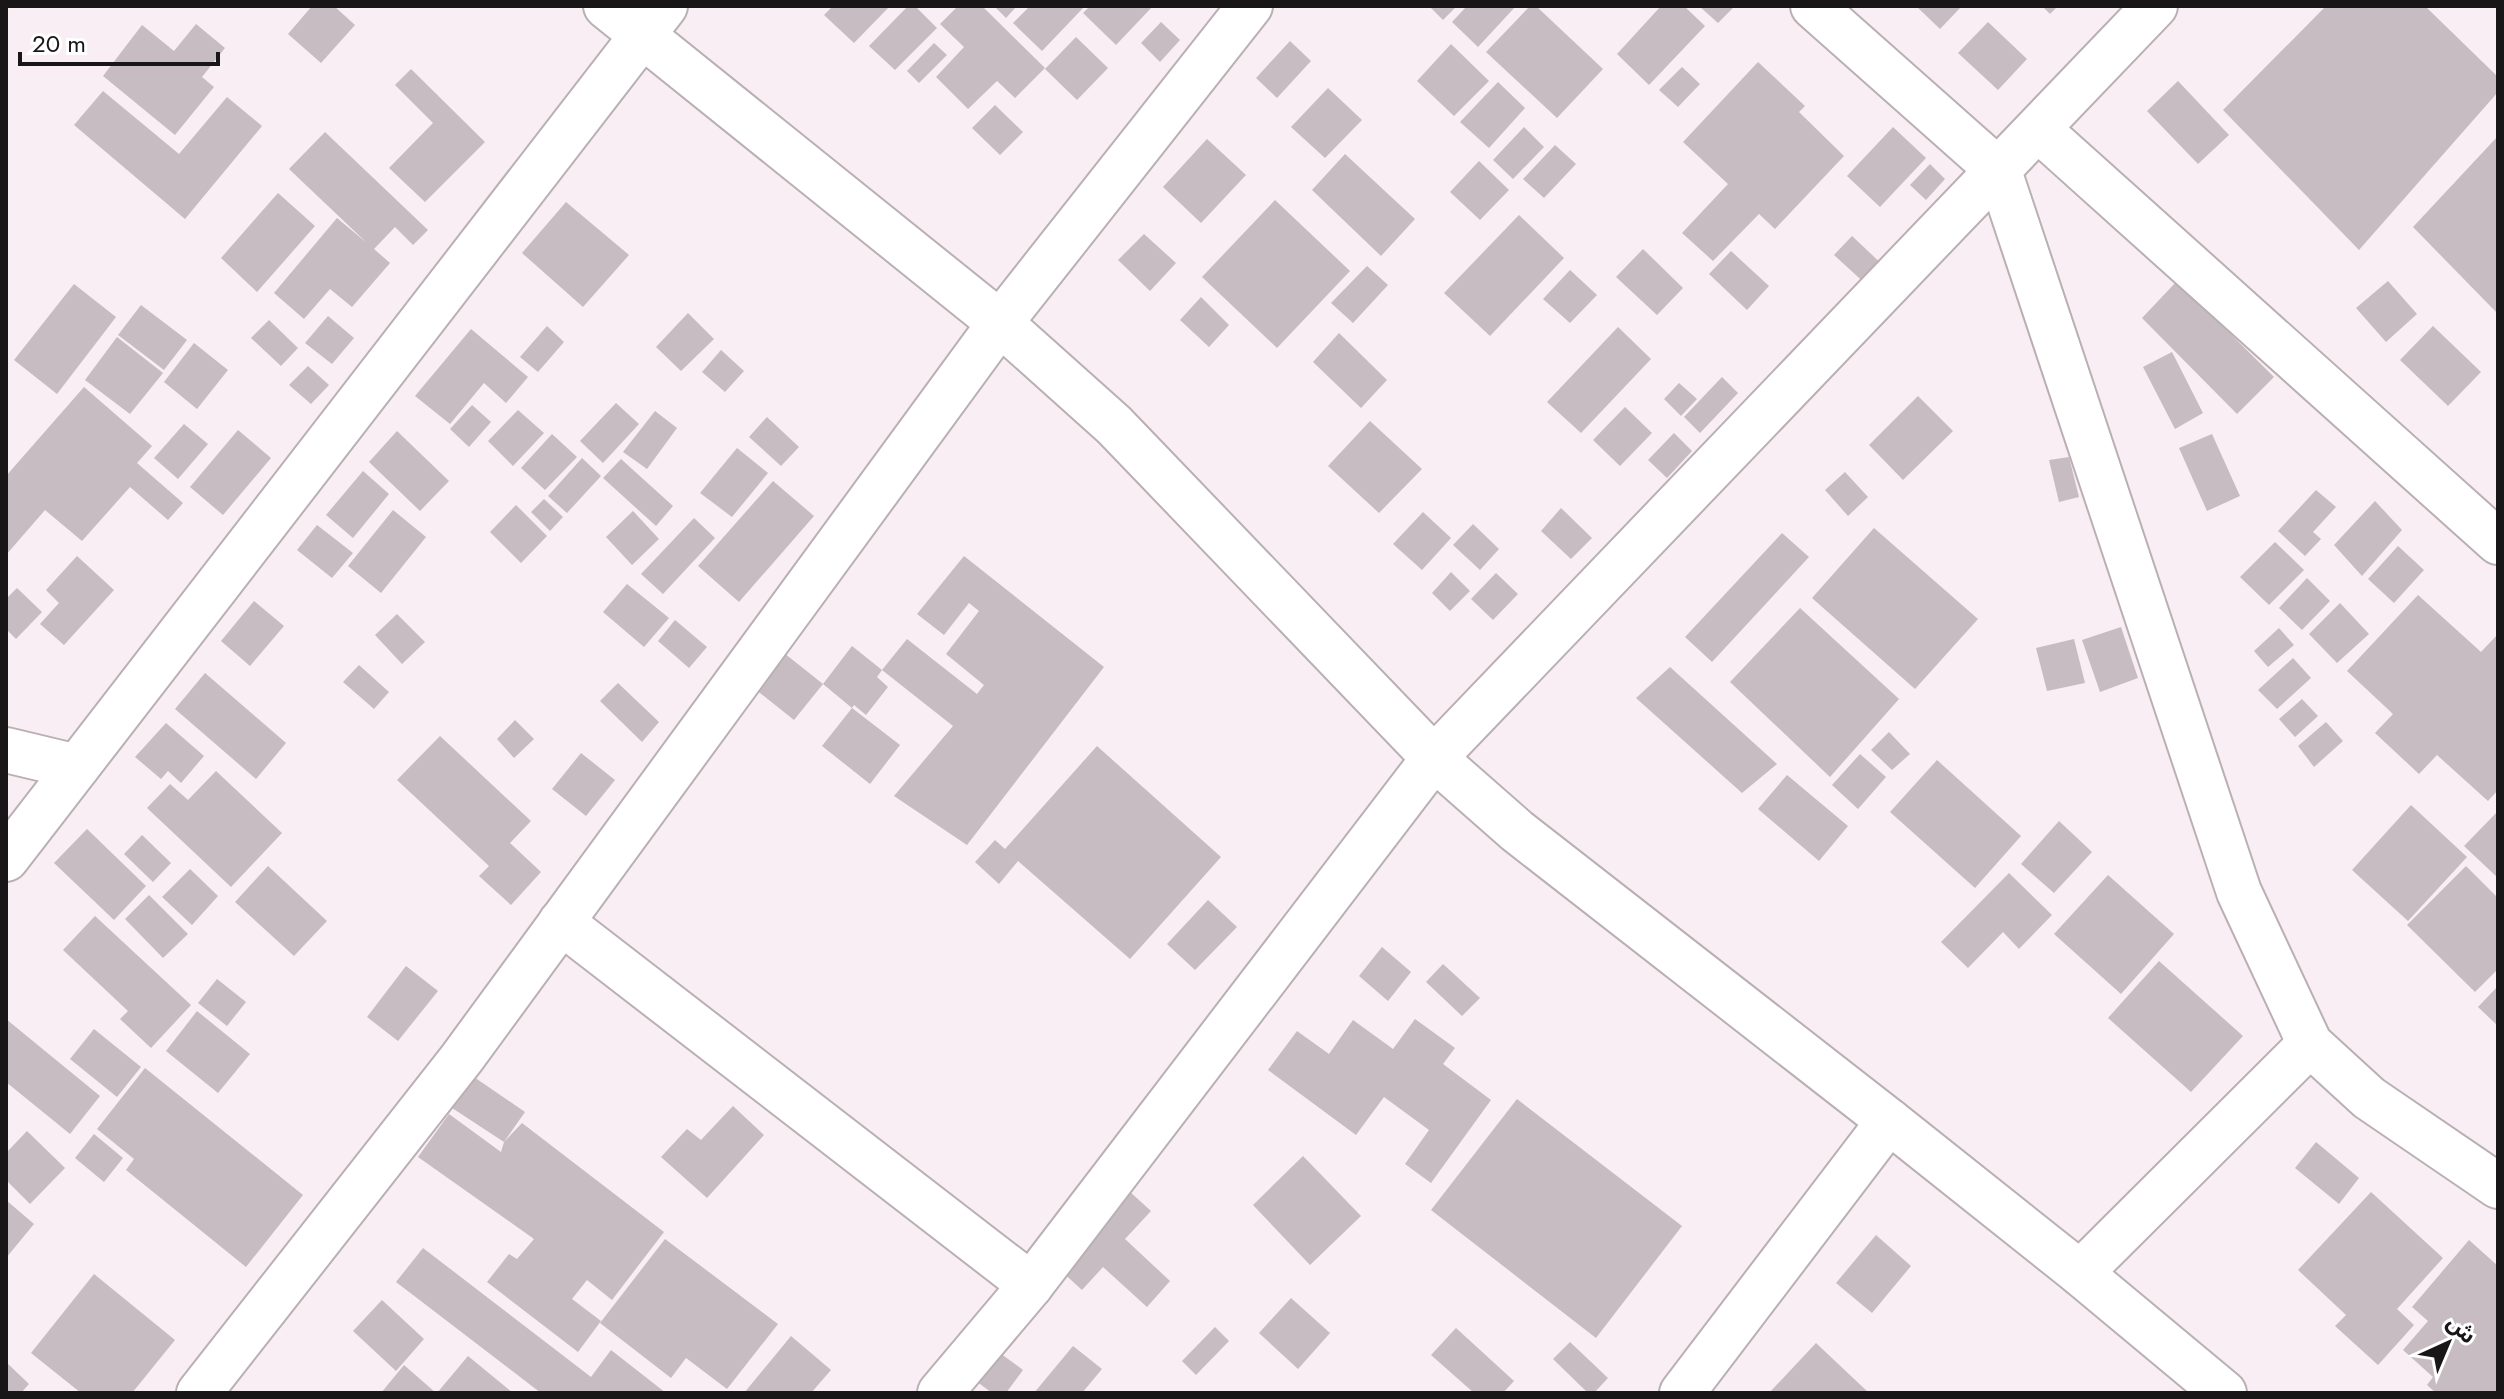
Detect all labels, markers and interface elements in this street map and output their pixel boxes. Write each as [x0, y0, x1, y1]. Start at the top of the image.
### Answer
scale bar [20, 16, 218, 66]
text: 20 m [32, 26, 86, 61]
north arrow [2408, 1303, 2488, 1383]
text: ش [2440, 1307, 2484, 1351]

